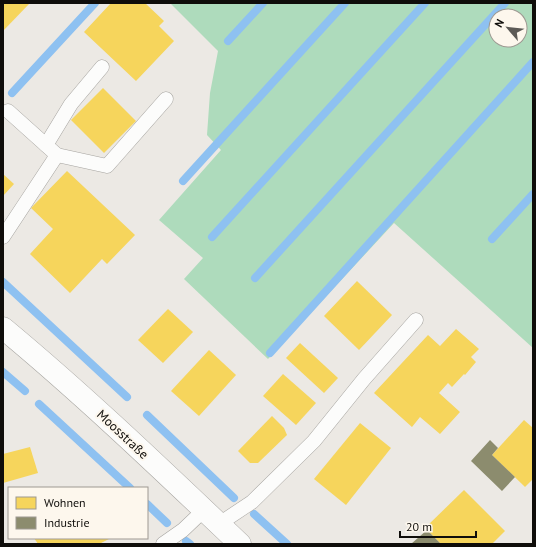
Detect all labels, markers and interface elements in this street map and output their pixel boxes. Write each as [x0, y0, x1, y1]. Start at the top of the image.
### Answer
north arrow [488, 8, 528, 48]
text: N [491, 17, 507, 30]
street label: Moosstraße [93, 406, 152, 463]
legend [8, 487, 148, 539]
text: Wohnen [44, 495, 86, 510]
scale bar [400, 513, 476, 539]
text: Industrie [44, 515, 90, 530]
text: 20 m [406, 519, 432, 534]

